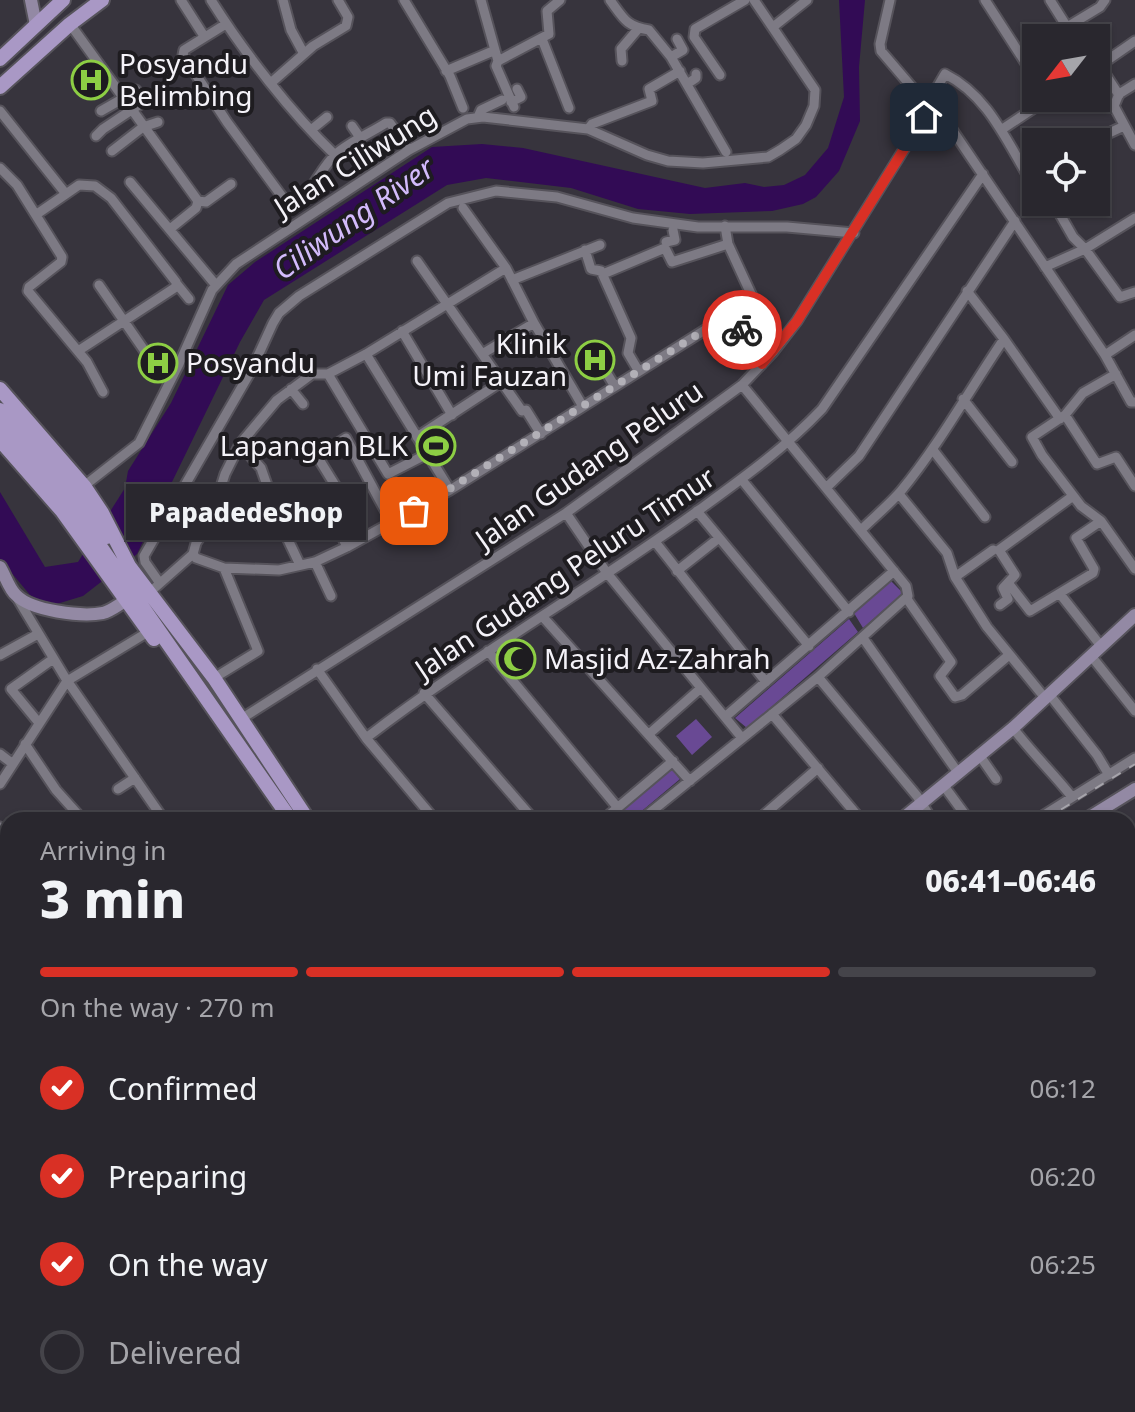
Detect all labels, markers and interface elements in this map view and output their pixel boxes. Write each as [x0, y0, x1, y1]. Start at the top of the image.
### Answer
north arrow [1022, 24, 1110, 112]
map controls [1022, 24, 1110, 216]
place label: Posyandu Belimbing [119, 44, 253, 114]
hospital icon: Posyandu Belimbing [70, 59, 112, 101]
pin [890, 83, 958, 151]
street label: Jalan Ciliwung [264, 95, 443, 227]
icon: home [902, 95, 946, 139]
button: locate [1022, 128, 1110, 216]
water label: Ciliwung River [264, 146, 443, 289]
courier [702, 290, 782, 370]
icon: bike [720, 308, 764, 352]
place label: Klinik Umi Fauzan [412, 324, 567, 394]
hospital icon: Klinik Umi Fauzan [574, 339, 616, 381]
hospital icon: Posyandu [137, 342, 179, 384]
place label: Posyandu [186, 343, 315, 381]
street label: Jalan Gudang Peluru [465, 371, 710, 559]
sports icon: Lapangan BLK [415, 425, 457, 467]
place label: Lapangan BLK [220, 426, 409, 464]
street label: Jalan Gudang Peluru Timur [404, 457, 722, 689]
pin [380, 477, 448, 545]
callout: PapadedeShop [126, 483, 366, 539]
icon: bag [392, 489, 436, 533]
text: PapadedeShop [149, 494, 343, 530]
mosque icon: Masjid Az-Zahrah [495, 638, 537, 680]
place label: Masjid Az-Zahrah [544, 639, 771, 677]
text: Arriving in [40, 832, 166, 868]
text: 06:41–06:46 [925, 860, 1096, 901]
text: 3 min [40, 862, 185, 933]
text: On the way · 270 m [40, 989, 274, 1025]
icon: check [40, 1066, 84, 1110]
text: Confirmed [108, 1068, 258, 1109]
text: 06:12 [1030, 1070, 1096, 1106]
icon: check [40, 1154, 84, 1198]
text: Preparing [108, 1156, 247, 1197]
text: 06:20 [1030, 1158, 1096, 1194]
icon: check [40, 1242, 84, 1286]
text: On the way [108, 1244, 268, 1285]
text: 06:25 [1030, 1246, 1096, 1282]
text: Delivered [108, 1332, 242, 1373]

